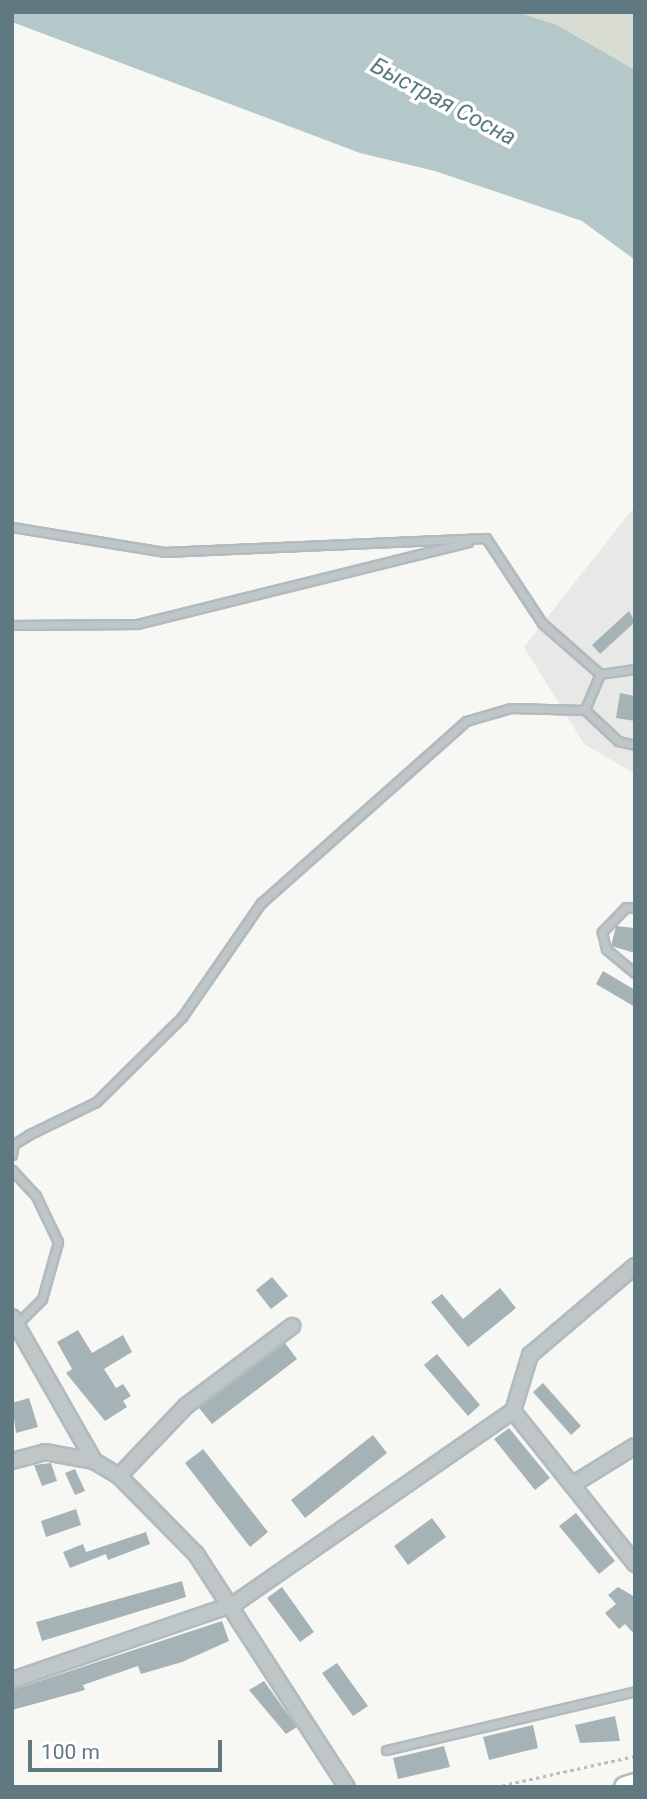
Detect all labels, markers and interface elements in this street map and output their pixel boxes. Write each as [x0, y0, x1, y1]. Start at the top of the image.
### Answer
water label: Быстрая Сосна [366, 52, 520, 152]
scale bar [32, 1726, 226, 1770]
text: 100 m [41, 1740, 100, 1764]

